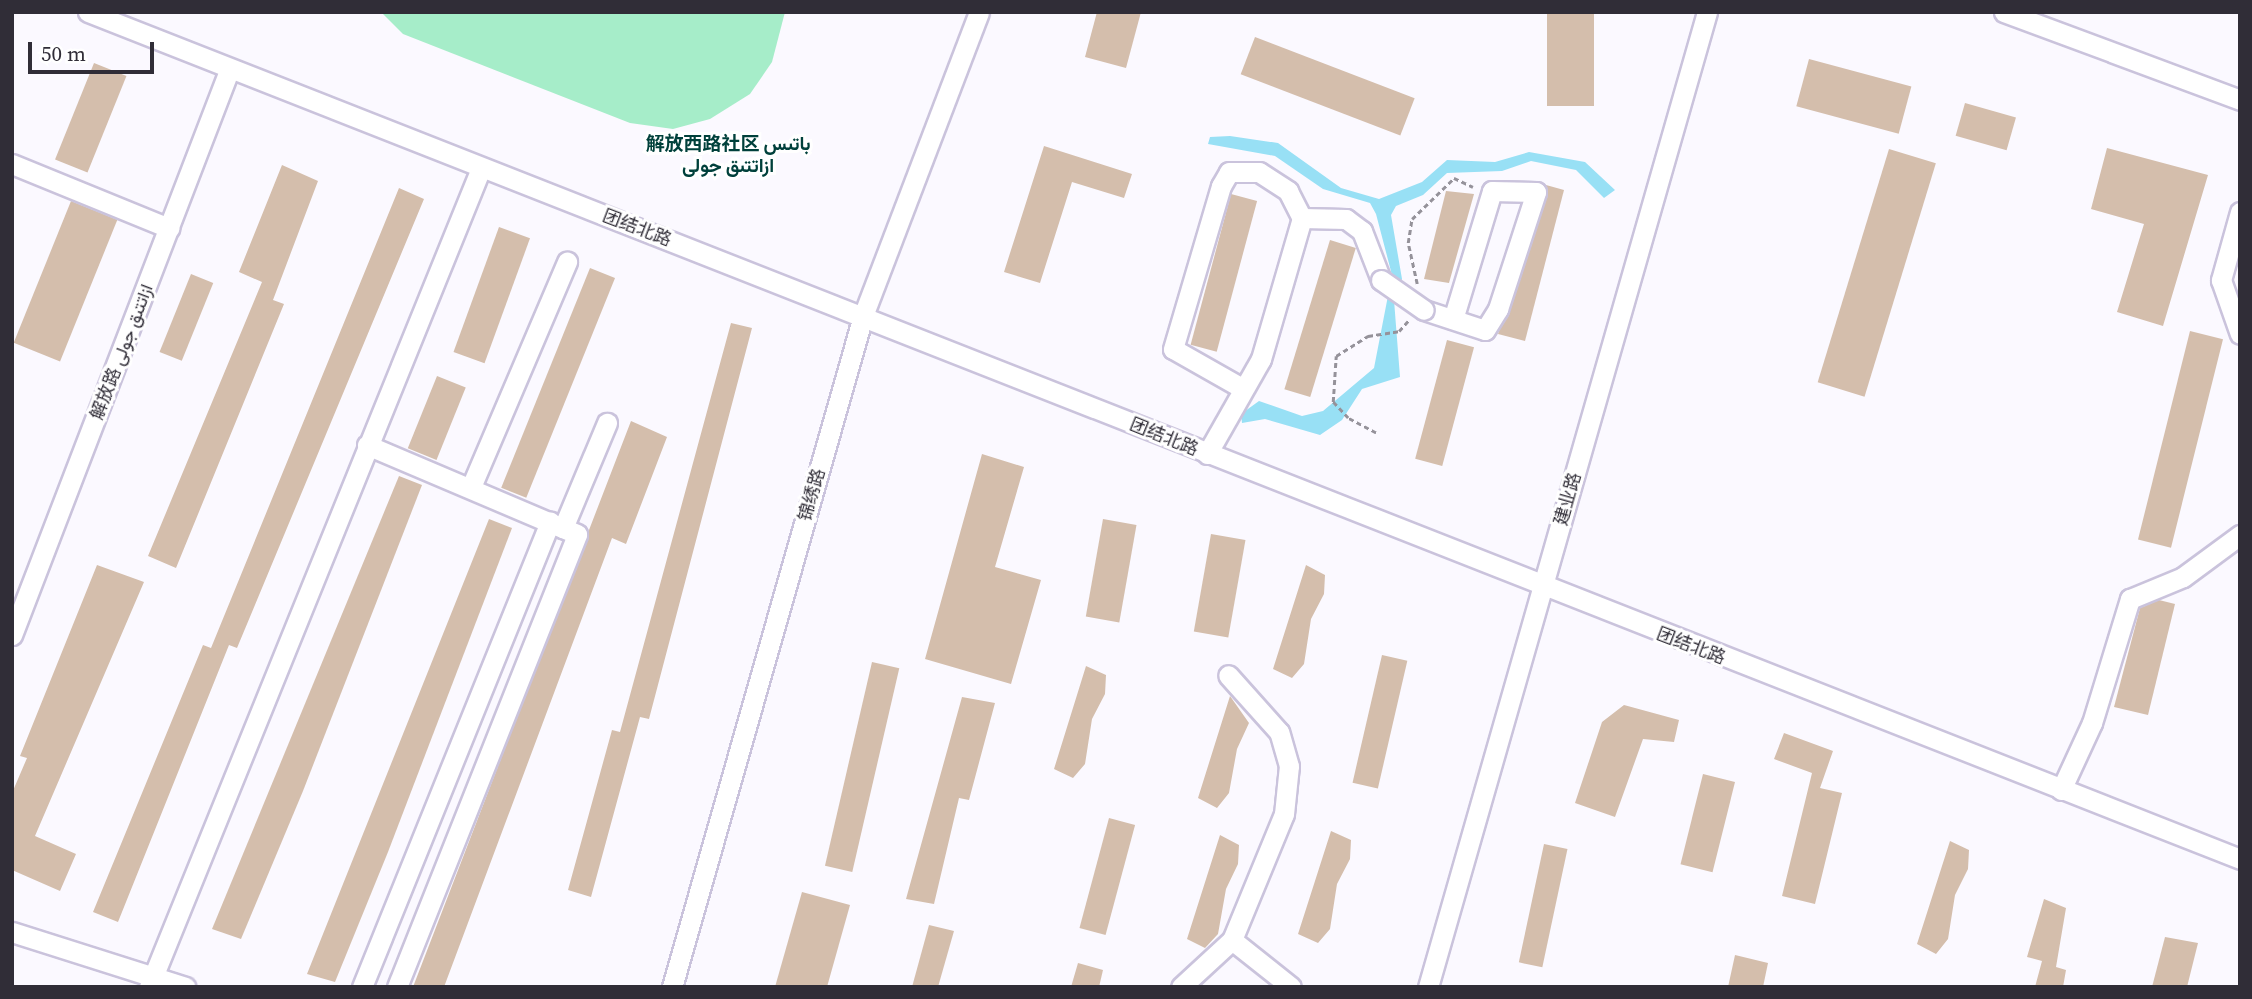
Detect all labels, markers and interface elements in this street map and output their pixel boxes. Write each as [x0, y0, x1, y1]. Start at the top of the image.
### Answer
scale bar [32, 28, 158, 72]
text: 50 m [41, 39, 86, 68]
district label: 解放西路社区 باتىس ازاتتىق جولى [645, 133, 811, 177]
street label: 团结北路 [600, 205, 674, 251]
street label: 解放路 ازاتتىق جولى [86, 281, 158, 423]
street label: 团结北路 [1127, 414, 1201, 460]
street label: 锦绣路 [794, 466, 830, 524]
street label: 建业路 [1550, 470, 1586, 528]
street label: 团结北路 [1654, 623, 1728, 669]

